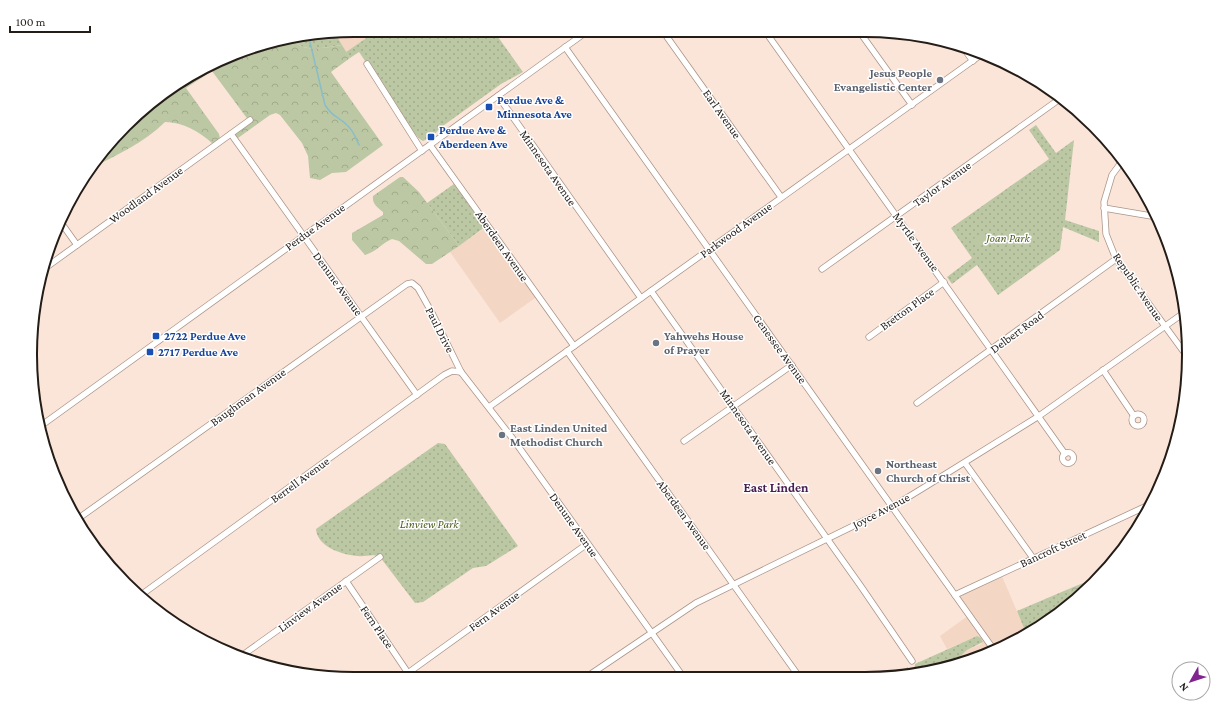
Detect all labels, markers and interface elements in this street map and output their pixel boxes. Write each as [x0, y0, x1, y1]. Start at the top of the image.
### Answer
scale bar [10, 8, 90, 34]
text: 100 m [16, 15, 46, 29]
place label: Jesus People Evangelistic Center [834, 66, 932, 94]
marker: Jesus People Evangelistic Center [935, 75, 945, 85]
street label: Earl Avenue [700, 87, 744, 141]
place label: Perdue Ave & Minnesota Ave [497, 93, 572, 121]
marker: Perdue Ave & Minnesota Ave [484, 102, 494, 112]
place label: Perdue Ave & Aberdeen Ave [438, 123, 508, 151]
street label: Minnesota Avenue [517, 128, 579, 208]
marker: Perdue Ave & Aberdeen Ave [426, 132, 436, 142]
street label: Taylor Avenue [910, 158, 974, 210]
street label: Woodland Avenue [106, 164, 186, 226]
street label: Parkwood Avenue [697, 199, 775, 261]
street label: Perdue Avenue [282, 201, 348, 253]
street label: Aberdeen Avenue [472, 208, 532, 284]
street label: Myrtle Avenue [890, 210, 942, 274]
park label: Joan Park [984, 231, 1030, 245]
street label: Denune Avenue [310, 249, 366, 319]
street label: Republic Avenue [1110, 250, 1166, 324]
street label: Bretton Place [877, 285, 937, 333]
street label: Paul Drive [423, 305, 457, 355]
street label: Delbert Road [988, 308, 1047, 356]
street label: Genessee Avenue [750, 312, 810, 386]
place label: 2722 Perdue Ave [164, 329, 246, 343]
place label: Yahwehs House of Prayer [664, 329, 744, 357]
marker: 2722 Perdue Ave [151, 331, 161, 341]
marker: Yahwehs House of Prayer [651, 338, 661, 348]
place label: 2717 Perdue Ave [158, 345, 238, 359]
marker: 2717 Perdue Ave [145, 347, 155, 357]
street label: Baughman Avenue [207, 365, 289, 429]
street label: Minnesota Avenue [717, 387, 779, 467]
place label: East Linden United Methodist Church [510, 421, 608, 449]
marker: East Linden United Methodist Church [497, 430, 507, 440]
street label: Berrell Avenue [268, 454, 332, 506]
place label: Northeast Church of Christ [886, 457, 971, 485]
marker: Northeast Church of Christ [873, 466, 883, 476]
street label: Aberdeen Avenue [654, 477, 714, 553]
district label: East Linden [743, 480, 809, 495]
street label: Denune Avenue [547, 490, 601, 560]
street label: Joyce Avenue [849, 490, 912, 532]
park label: Linview Park [400, 517, 459, 531]
street label: Bancroft Street [1018, 527, 1089, 570]
street label: Linview Avenue [275, 579, 345, 635]
street label: Fern Avenue [466, 588, 522, 634]
street label: Fern Place [358, 603, 396, 651]
north arrow [1171, 661, 1211, 701]
text: N [1176, 680, 1190, 694]

